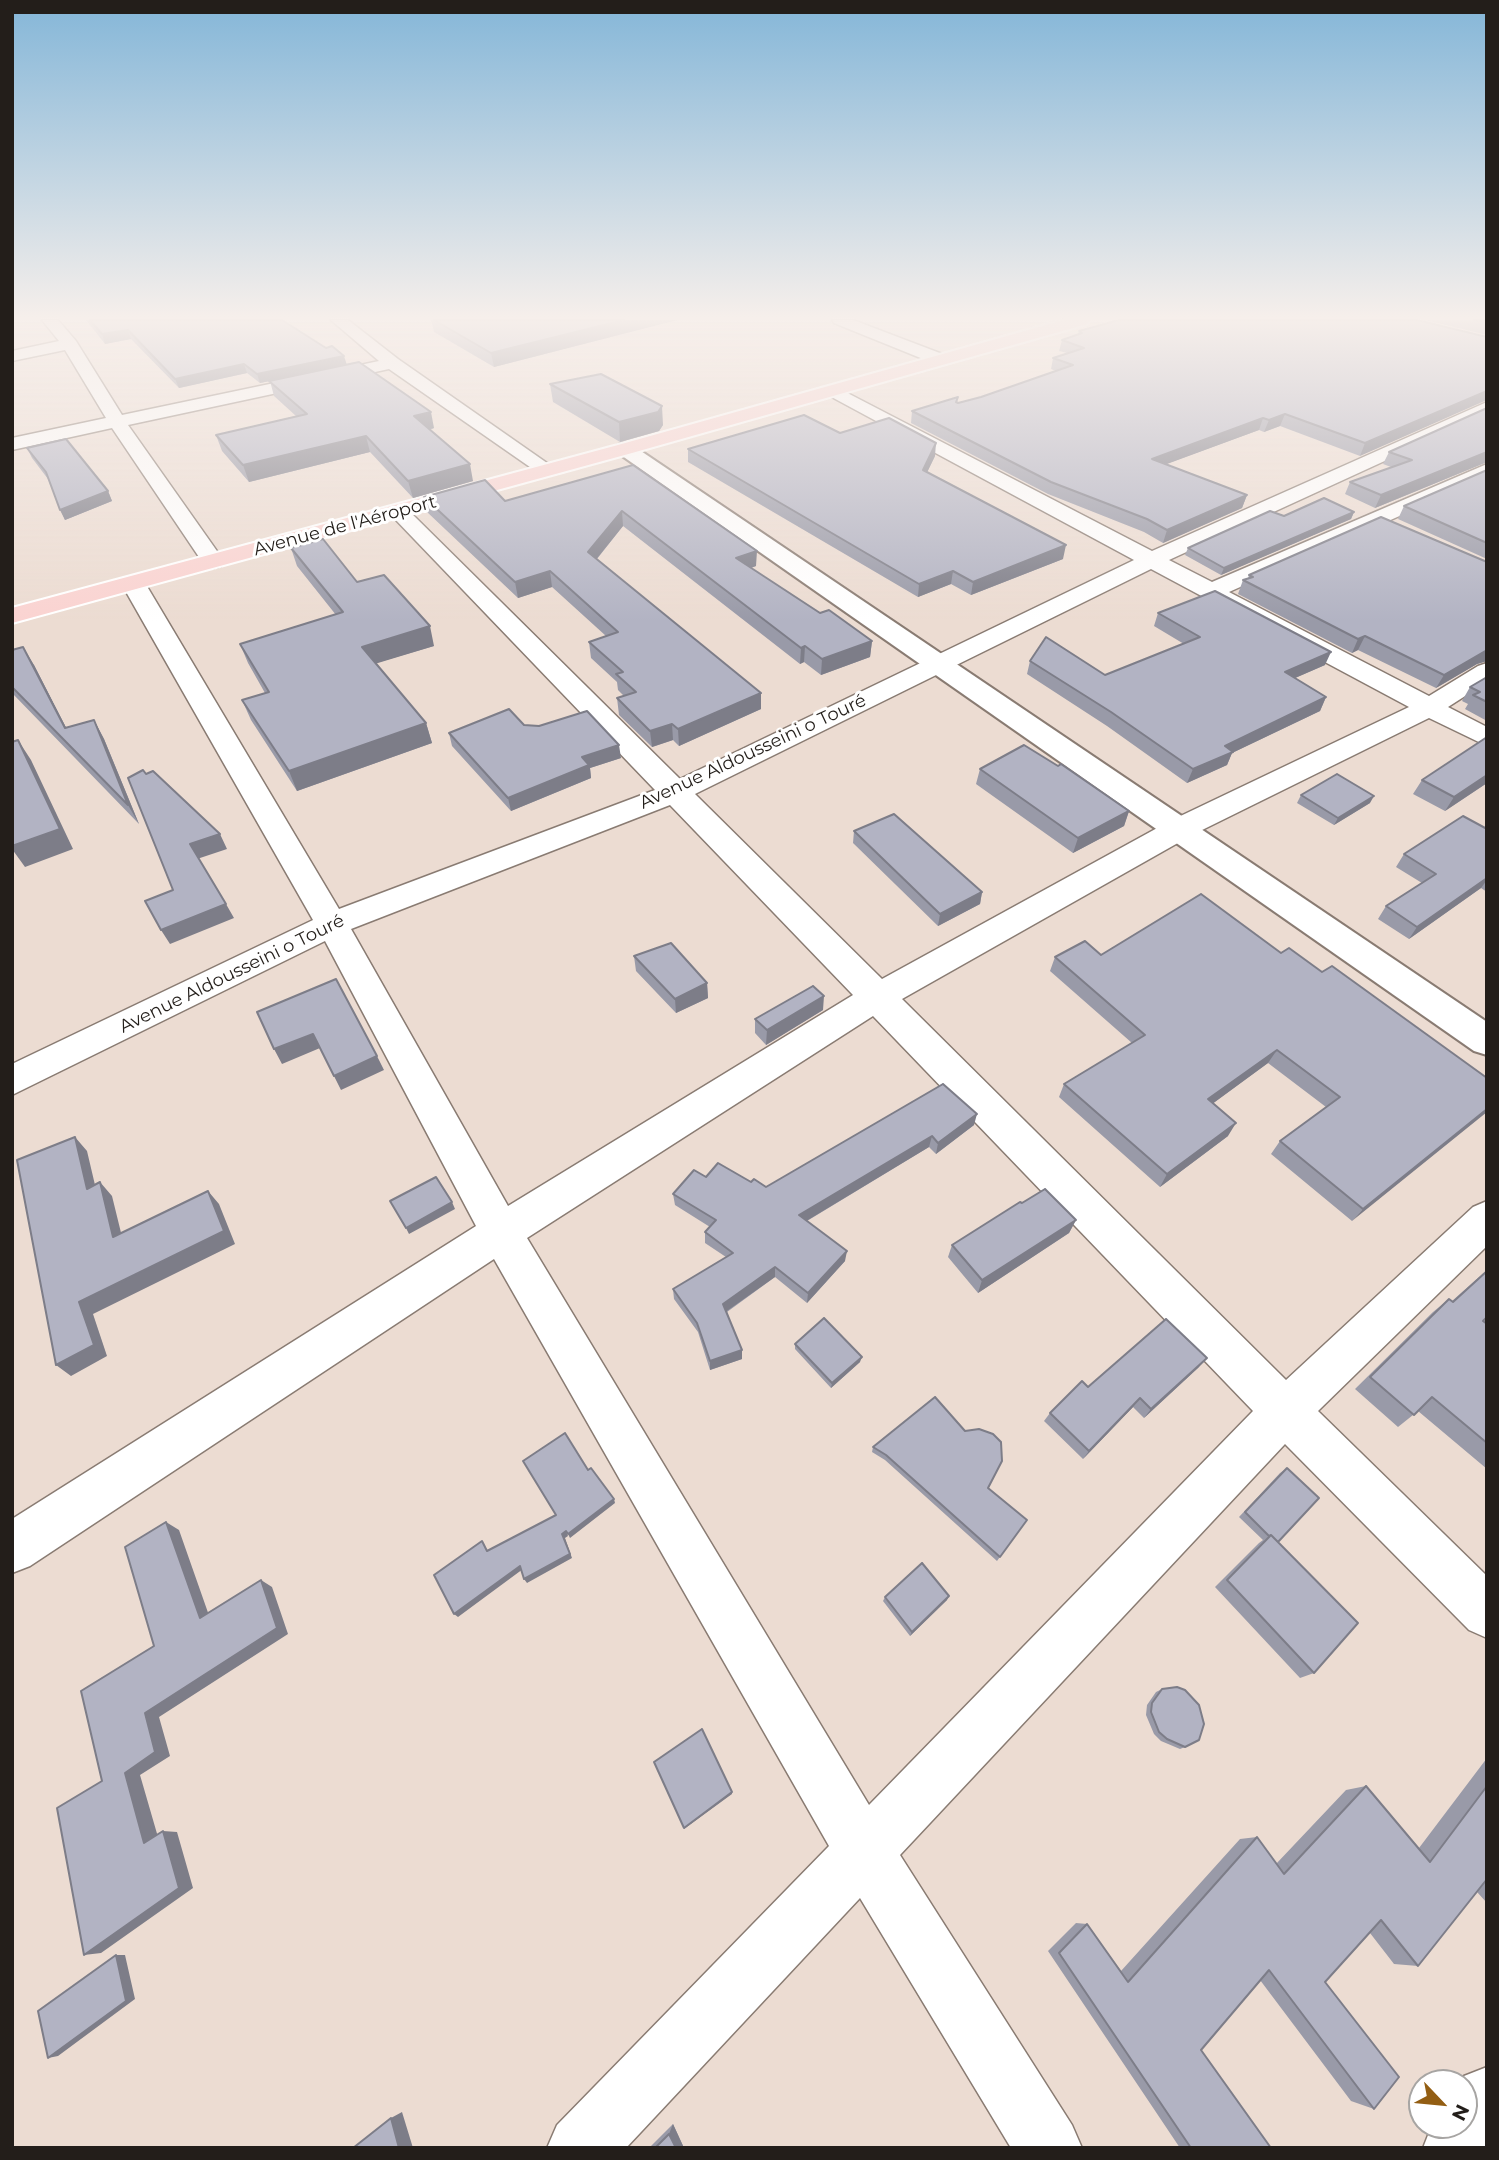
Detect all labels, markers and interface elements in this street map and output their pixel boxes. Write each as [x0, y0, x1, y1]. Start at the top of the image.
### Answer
street label: Avenue de l'Aéroport [251, 491, 439, 561]
street label: Avenue Aldousseini o Touré [636, 690, 870, 814]
street label: Avenue Aldousseini o Touré [116, 910, 348, 1038]
north arrow [1408, 2069, 1478, 2139]
text: N [1447, 2101, 1474, 2124]

